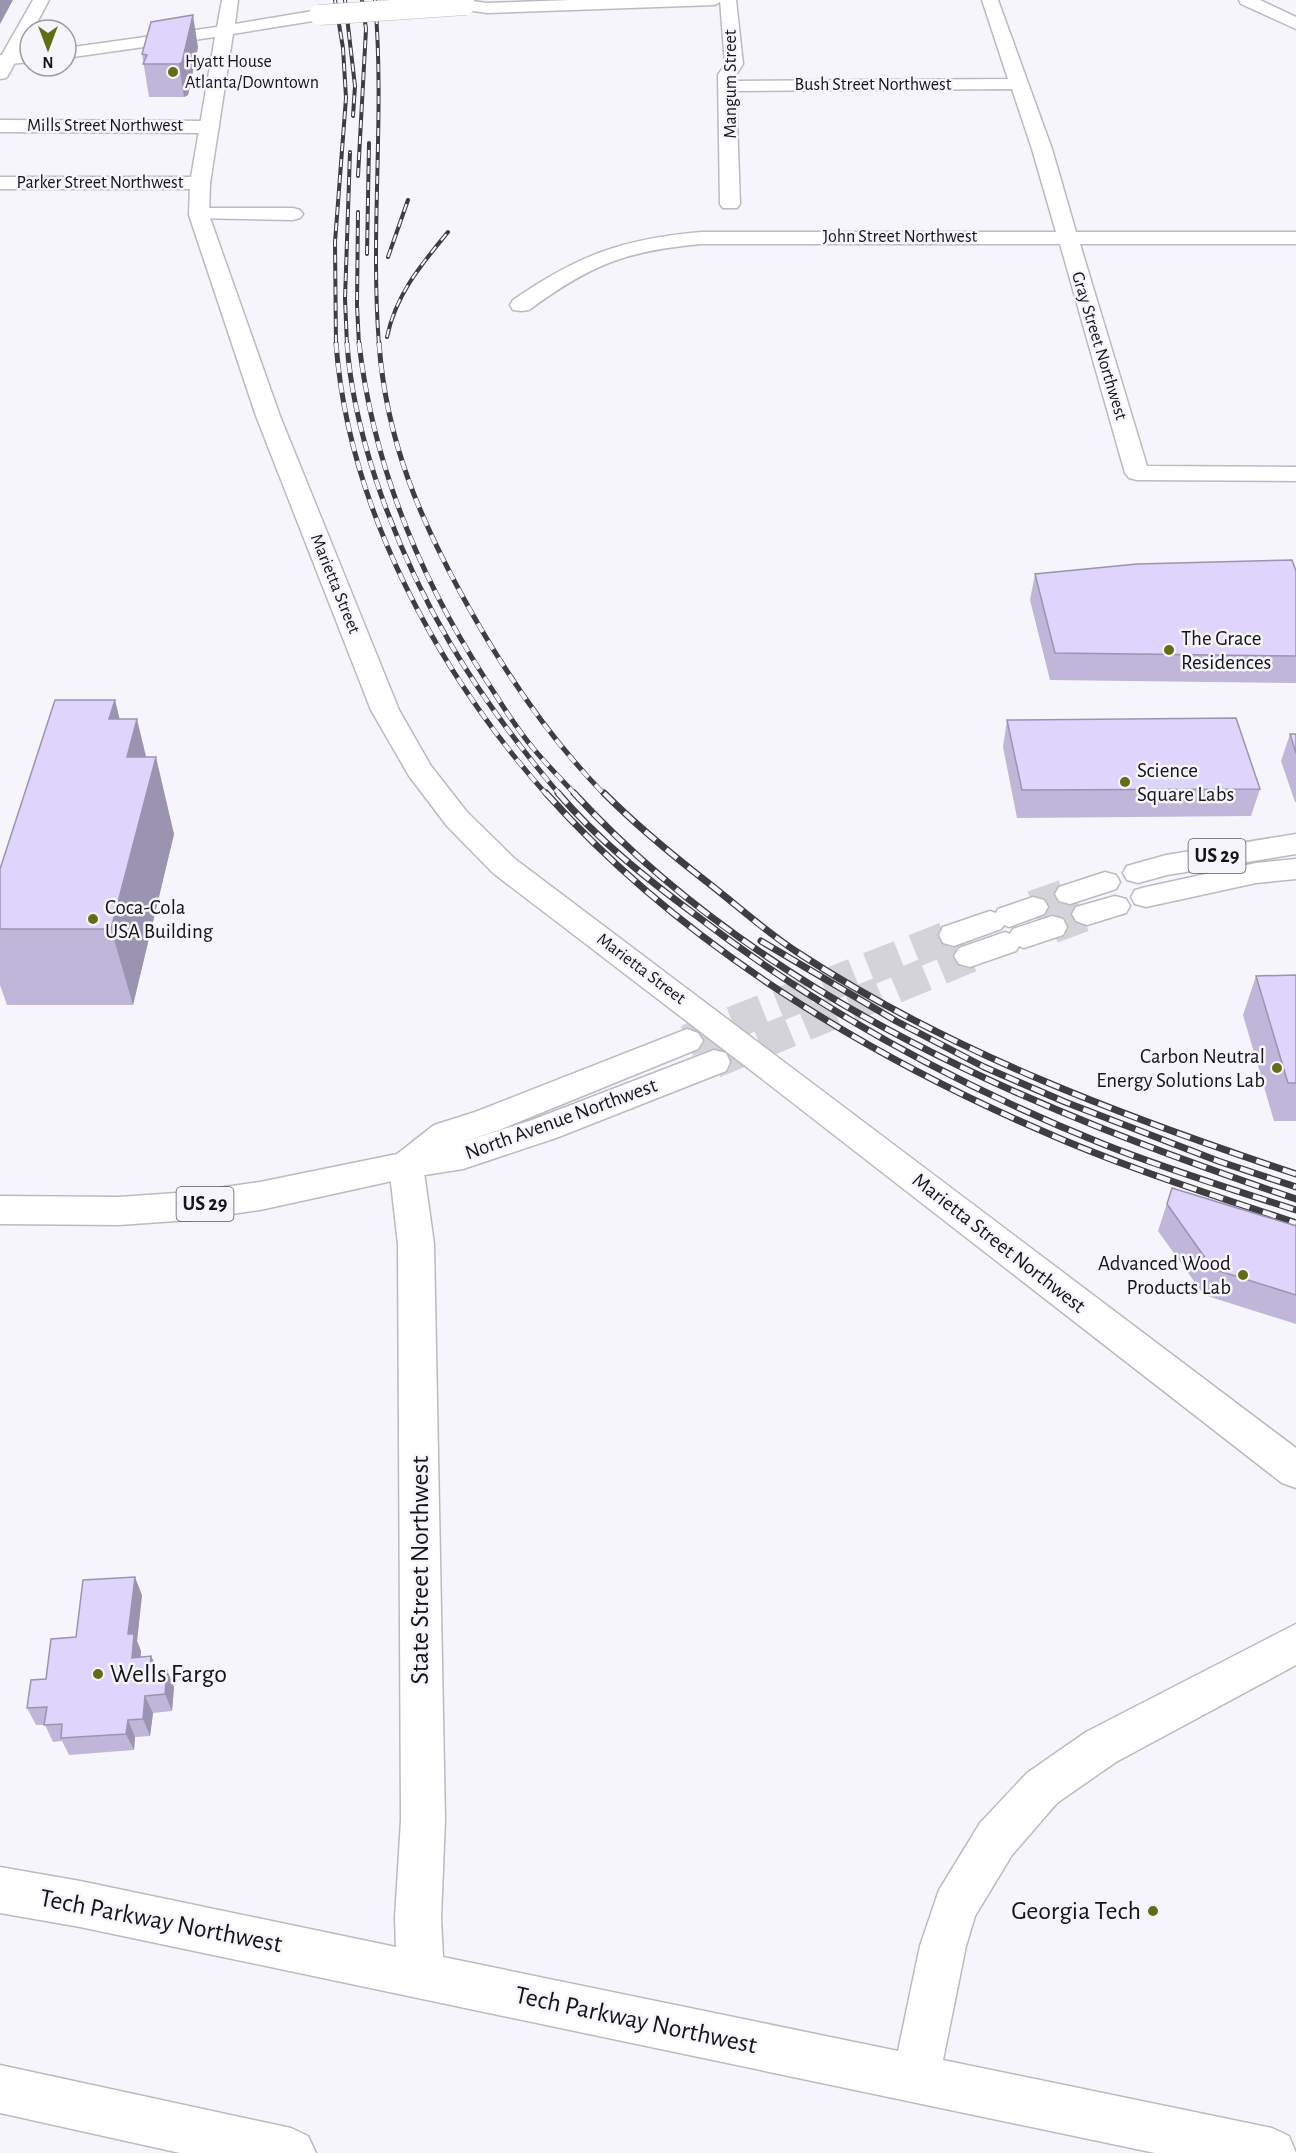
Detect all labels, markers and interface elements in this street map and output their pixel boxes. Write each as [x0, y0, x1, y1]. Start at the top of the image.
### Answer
north arrow [18, 18, 78, 78]
street label: Mangum Street [722, 29, 740, 138]
place label: Hyatt House Atlanta/Downtown [185, 53, 319, 92]
text: N [42, 54, 54, 70]
marker: Hyatt House Atlanta/Downtown [166, 65, 180, 79]
street label: Bush Street Northwest [795, 76, 952, 94]
street label: Mills Street Northwest [27, 117, 183, 135]
street label: Parker Street Northwest [17, 174, 184, 192]
street label: John Street Northwest [823, 228, 978, 246]
street label: Gray Street Northwest [1068, 270, 1130, 422]
street label: Marietta Street [307, 532, 363, 637]
place label: The Grace Residences [1181, 628, 1271, 673]
marker: The Grace Residences [1162, 643, 1176, 657]
place label: Science Square Labs [1137, 760, 1234, 805]
marker: Science Square Labs [1118, 775, 1132, 789]
road number: US 29 [1188, 839, 1246, 873]
place label: Coca-Cola USA Building [105, 897, 214, 942]
marker: Coca-Cola USA Building [86, 912, 100, 926]
street label: Marietta Street [593, 930, 689, 1008]
place label: Carbon Neutral Energy Solutions Lab [1096, 1046, 1265, 1091]
marker: Carbon Neutral Energy Solutions Lab [1270, 1061, 1284, 1075]
street label: North Avenue Northwest [462, 1074, 660, 1164]
street label: Marietta Street Northwest [909, 1169, 1090, 1317]
road number: US 29 [176, 1187, 234, 1221]
place label: Advanced Wood Products Lab [1098, 1253, 1231, 1298]
marker: Advanced Wood Products Lab [1236, 1268, 1250, 1282]
street label: State Street Northwest [407, 1456, 433, 1684]
place label: Wells Fargo [110, 1661, 227, 1687]
marker: Wells Fargo [91, 1667, 105, 1681]
street label: Tech Parkway Northwest [38, 1885, 284, 1957]
place label: Georgia Tech [1011, 1898, 1141, 1924]
marker: Georgia Tech [1146, 1904, 1160, 1918]
street label: Tech Parkway Northwest [513, 1982, 759, 2058]

